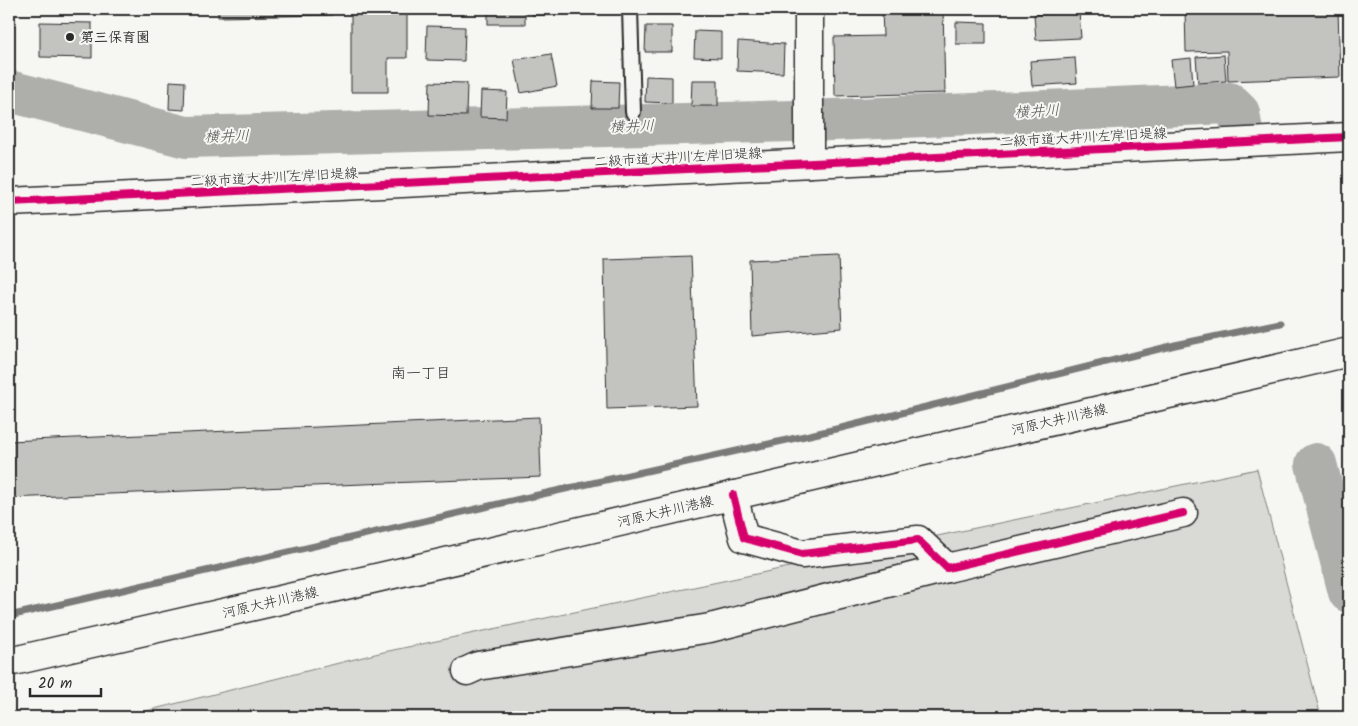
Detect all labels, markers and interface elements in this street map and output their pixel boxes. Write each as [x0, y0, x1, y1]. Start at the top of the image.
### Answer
place label: 第三保育園 [80, 27, 150, 49]
marker: 第三保育園 [64, 31, 76, 43]
water label: 横井川 [1014, 99, 1060, 125]
water label: 横井川 [609, 115, 655, 139]
street label: 二級市道大井川左岸旧堤線 [999, 123, 1168, 153]
water label: 横井川 [204, 125, 250, 149]
street label: 二級市道大井川左岸旧堤線 [594, 143, 763, 173]
street label: 二級市道大井川左岸旧堤線 [190, 163, 359, 193]
district label: 南一丁目 [391, 362, 451, 386]
street label: 河原大井川港線 [1009, 398, 1109, 442]
street label: 河原大井川港線 [615, 490, 715, 534]
street label: 河原大井川港線 [220, 581, 320, 625]
scale bar [30, 666, 101, 698]
text: 20 m [38, 672, 72, 696]

